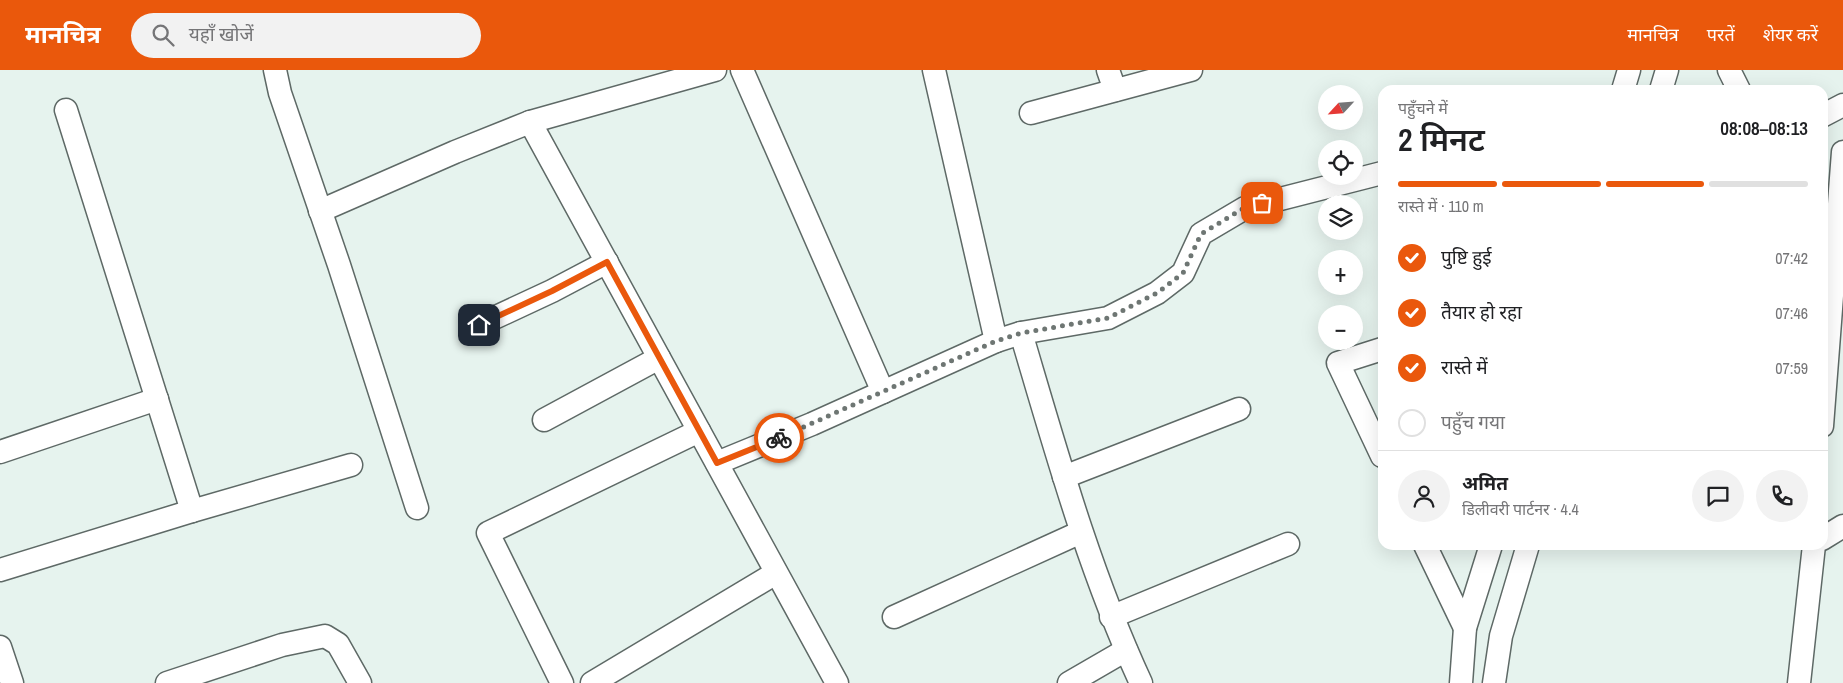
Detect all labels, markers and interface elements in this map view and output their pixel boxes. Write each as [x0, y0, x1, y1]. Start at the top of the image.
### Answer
search box [131, 13, 481, 58]
text: मानचित्र [25, 18, 101, 50]
icon: search [149, 21, 177, 49]
text: यहाँ खोजें [189, 21, 254, 47]
text: मानचित्र [1627, 22, 1679, 47]
text: परतें [1707, 22, 1735, 47]
text: शेयर करें [1763, 22, 1818, 47]
north arrow [1318, 85, 1362, 130]
map controls [1318, 85, 1363, 350]
text: पहुँचने में [1398, 97, 1448, 119]
text: 08:08–08:13 [1720, 115, 1808, 141]
text: 2 मिनट [1398, 118, 1485, 161]
button: locate [1318, 140, 1363, 185]
pin [1241, 182, 1283, 224]
icon: bag [1248, 189, 1276, 217]
button: layers [1318, 195, 1363, 240]
text: रास्ते में · 110 m [1398, 195, 1484, 217]
icon: check [1398, 244, 1426, 272]
text: पुष्टि हुई [1441, 244, 1492, 270]
text: 07:42 [1775, 247, 1808, 269]
button: + [1318, 250, 1363, 295]
icon: check [1398, 299, 1426, 327]
text: तैयार हो रहा [1441, 299, 1522, 325]
text: 07:46 [1775, 302, 1808, 324]
pin [458, 304, 500, 346]
button: − [1318, 305, 1363, 350]
icon: home [465, 311, 493, 339]
icon: check [1398, 354, 1426, 382]
text: रास्ते में [1441, 354, 1488, 380]
text: 07:59 [1775, 357, 1808, 379]
text: पहुँच गया [1441, 409, 1505, 435]
courier [754, 413, 804, 463]
icon: bike [765, 424, 793, 452]
button: person [1398, 470, 1450, 522]
text: अमित [1462, 470, 1508, 496]
button: chat [1692, 470, 1744, 522]
button: phone [1756, 470, 1808, 522]
text: डिलीवरी पार्टनर · 4.4 [1462, 498, 1579, 520]

